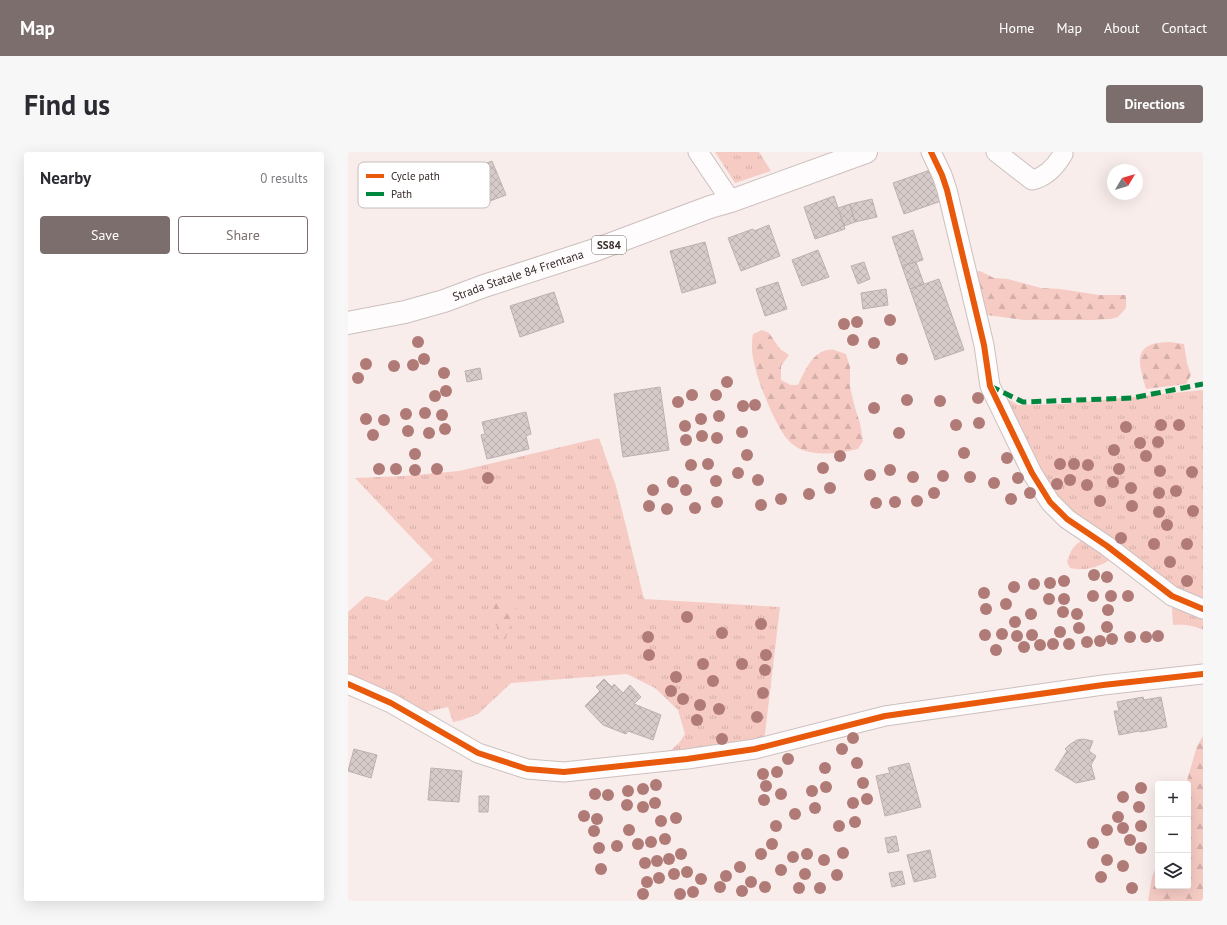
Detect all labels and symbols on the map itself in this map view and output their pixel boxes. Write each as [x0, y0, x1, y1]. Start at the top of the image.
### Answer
legend [358, 162, 490, 208]
north arrow [1107, 164, 1143, 200]
text: Cycle path [391, 169, 440, 183]
text: Path [391, 187, 412, 201]
road number: SS84 [592, 236, 626, 254]
street label: Strada Statale 84 Frentana [450, 246, 585, 304]

